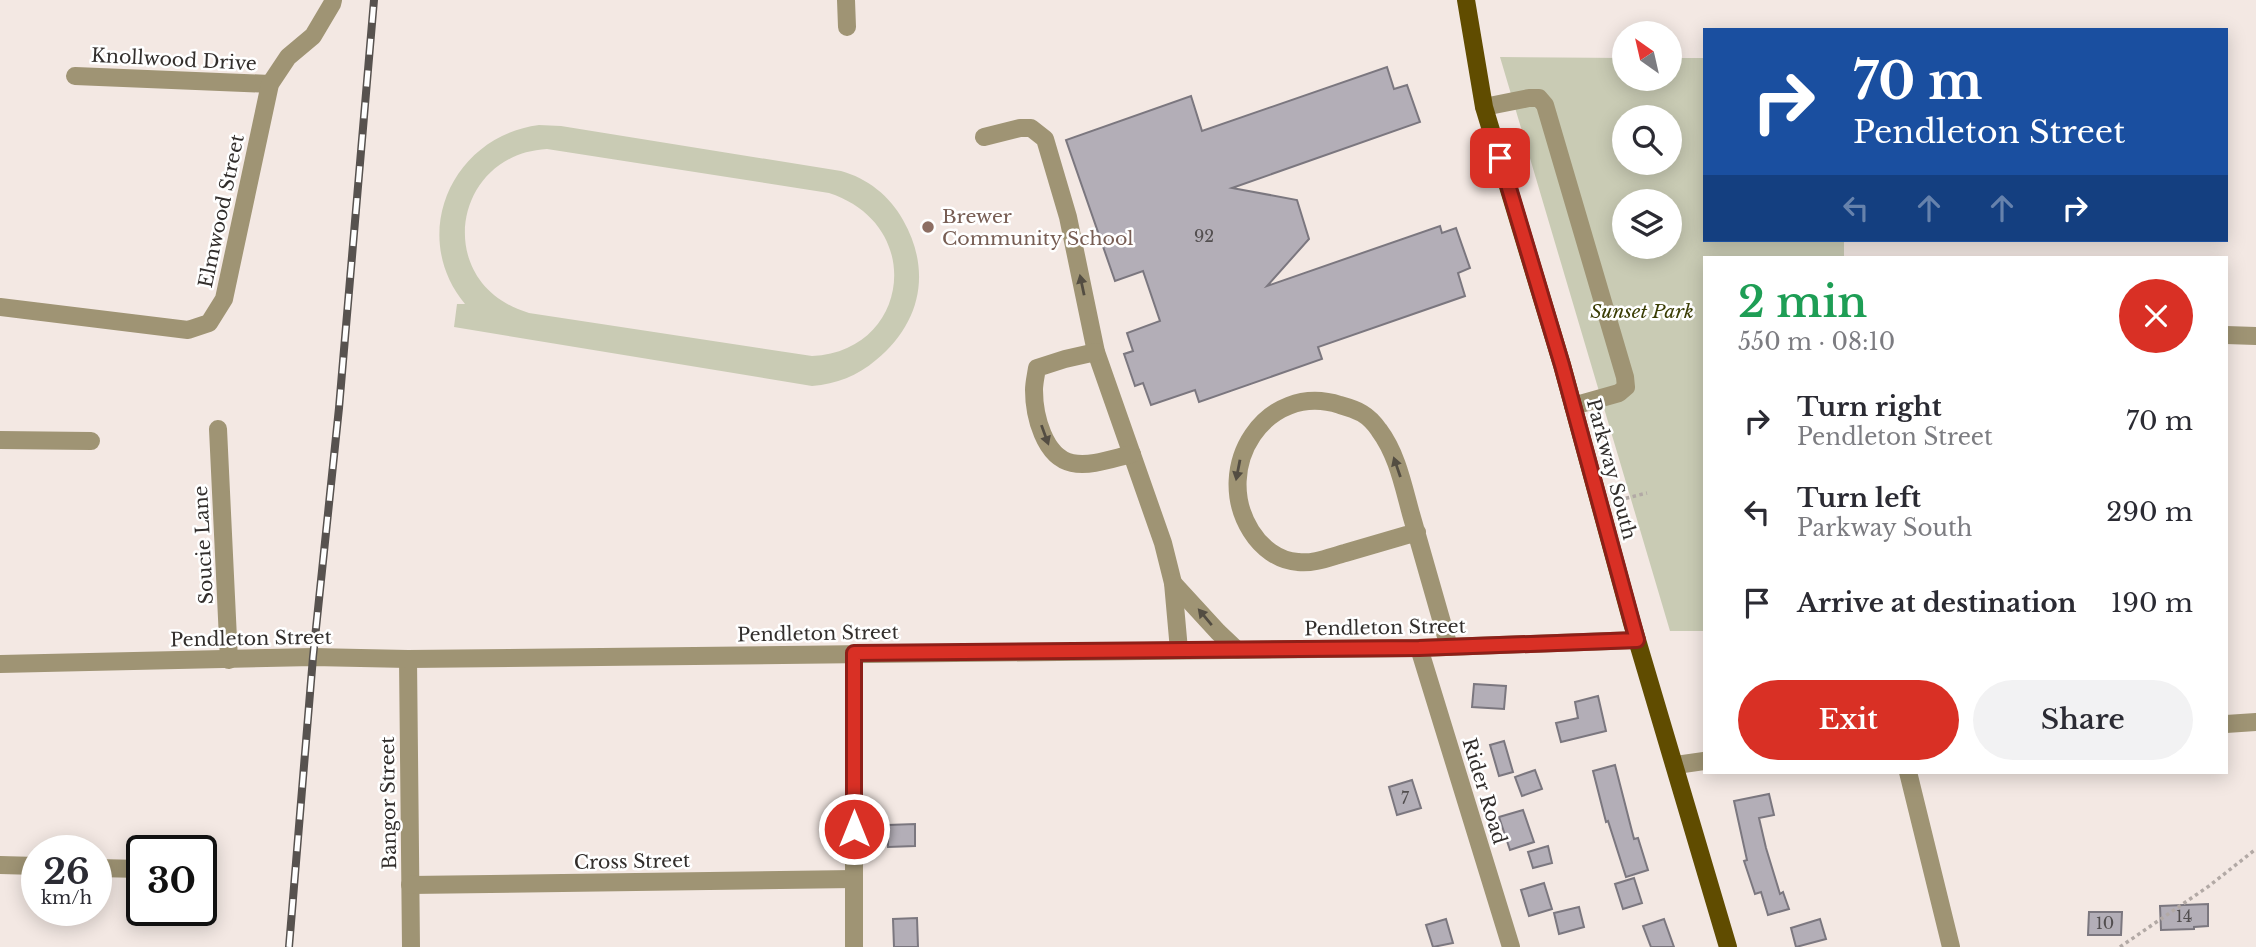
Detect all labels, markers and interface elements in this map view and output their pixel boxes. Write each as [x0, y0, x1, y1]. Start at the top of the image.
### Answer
north arrow [1612, 21, 1682, 91]
map controls [1612, 21, 1682, 259]
street label: Knollwood Drive [91, 44, 257, 75]
text: 70 m [1853, 51, 1983, 112]
icon: right [1738, 56, 1829, 147]
button: search [1612, 105, 1682, 175]
text: Pendleton Street [1853, 112, 2125, 152]
pin [1470, 128, 1530, 188]
street label: Elmwood Street [194, 132, 249, 290]
icon: arrive [1481, 139, 1519, 177]
button: layers [1612, 189, 1682, 259]
icon: left [1837, 189, 1875, 227]
icon: ahead [1910, 189, 1948, 227]
icon: ahead [1983, 189, 2021, 227]
icon: right [2056, 189, 2094, 227]
place label: Brewer Community School [942, 205, 1133, 250]
marker: Brewer Community School [920, 219, 936, 235]
house number: 92 [1194, 226, 1214, 246]
one-way arrow [1077, 274, 1088, 296]
text: 2 min [1738, 276, 1867, 328]
button: close [2119, 279, 2193, 353]
park label: Sunset Park [1590, 300, 1694, 323]
text: 550 m · 08:10 [1738, 328, 1895, 356]
text: Turn right [1797, 391, 1942, 423]
street label: Parkway South [1582, 396, 1641, 542]
icon: right [1738, 402, 1776, 440]
text: 70 m [2126, 405, 2193, 437]
text: Pendleton Street [1797, 423, 1993, 451]
one-way arrow [1039, 424, 1050, 445]
one-way arrow [1391, 457, 1402, 478]
one-way arrow [1233, 459, 1244, 481]
text: Turn left [1797, 482, 1921, 514]
street label: Soucie Lane [189, 485, 218, 605]
icon: left [1738, 493, 1776, 531]
text: 290 m [2106, 496, 2193, 528]
text: Parkway South [1797, 514, 1972, 542]
icon: arrive [1738, 584, 1776, 622]
text: Arrive at destination [1797, 587, 2077, 619]
text: 190 m [2111, 587, 2193, 619]
one-way arrow [1197, 608, 1212, 626]
street label: Pendleton Street [1304, 615, 1467, 640]
street label: Pendleton Street [737, 621, 900, 646]
street label: Pendleton Street [170, 626, 333, 651]
button: Exit [1738, 680, 1959, 760]
button: Share [1973, 680, 2193, 760]
street label: Bangor Street [376, 735, 401, 870]
street label: Rider Road [1457, 735, 1512, 847]
house number: 7 [1401, 788, 1410, 808]
position arrow [817, 792, 891, 866]
speed limit sign: 30 [126, 835, 217, 926]
street label: Cross Street [574, 849, 691, 874]
text: 26 [43, 850, 90, 893]
text: km/h [41, 887, 92, 909]
house number: 14 [2176, 906, 2192, 926]
house number: 10 [2096, 913, 2114, 933]

